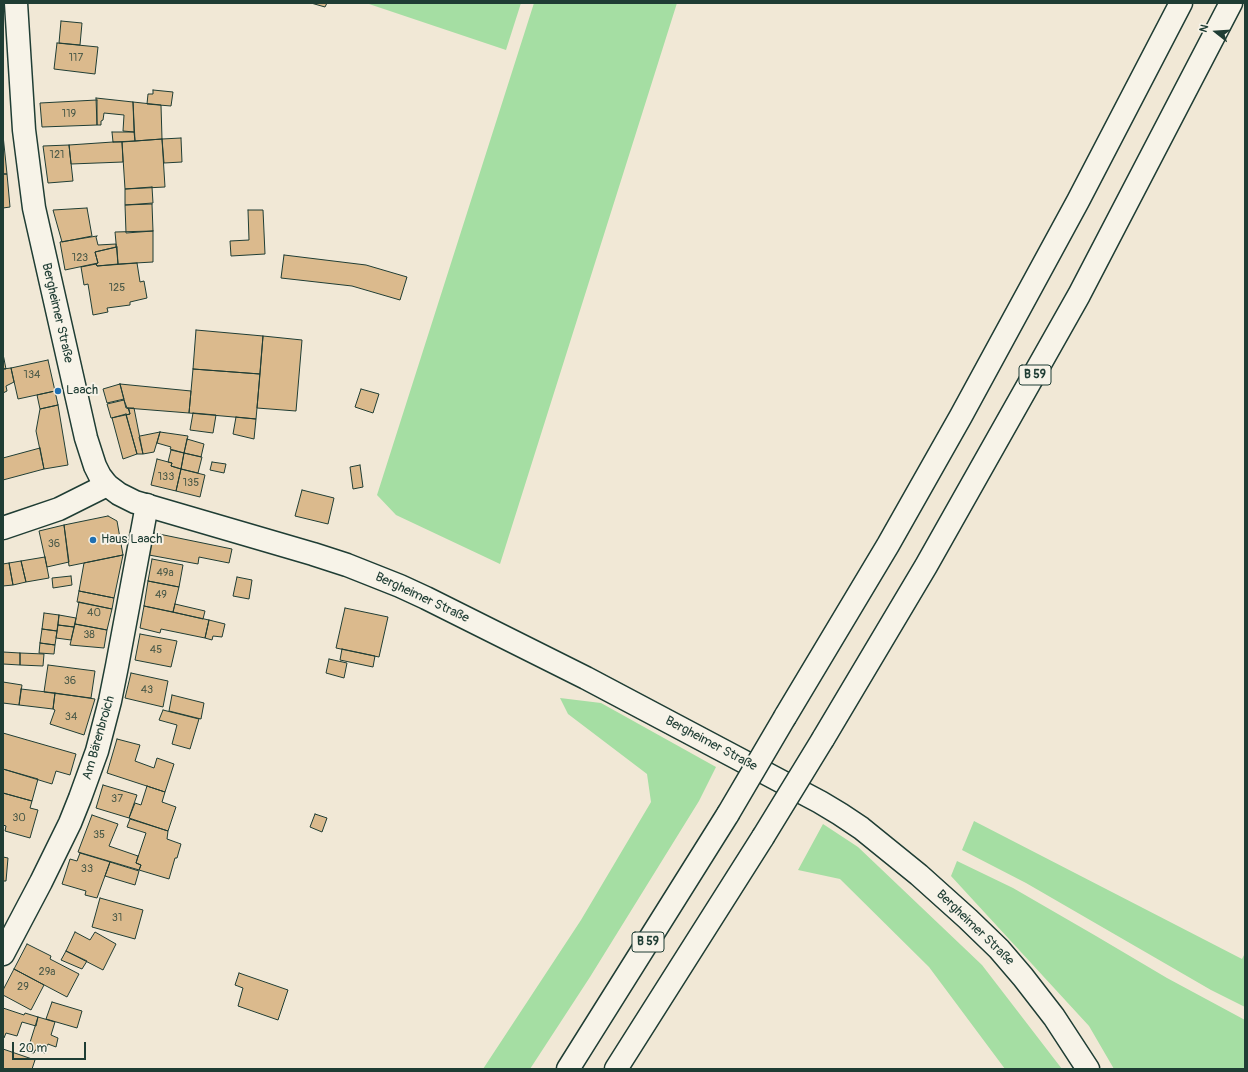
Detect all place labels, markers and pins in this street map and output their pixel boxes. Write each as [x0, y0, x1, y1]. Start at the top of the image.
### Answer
place label: Laach [66, 383, 98, 399]
marker: Laach [53, 386, 63, 396]
place label: Haus Laach [101, 532, 162, 548]
marker: Haus Laach [88, 535, 98, 545]

